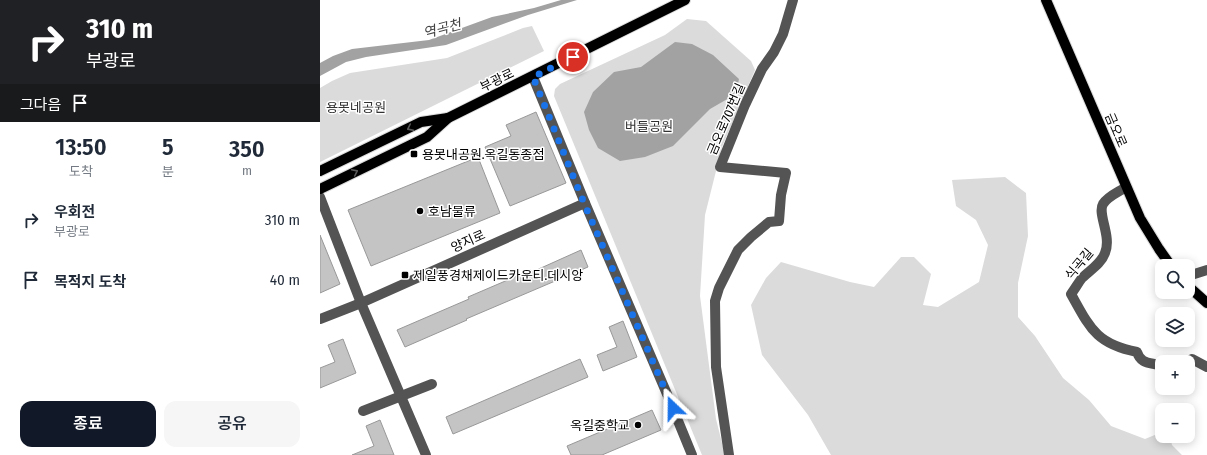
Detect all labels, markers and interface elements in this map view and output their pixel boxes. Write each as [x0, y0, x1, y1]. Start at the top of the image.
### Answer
text: 310 m [86, 12, 153, 45]
water label: 역곡천 [421, 15, 464, 42]
icon: right [20, 16, 72, 68]
pin [556, 40, 590, 74]
icon: arrive [562, 46, 584, 68]
text: 부광로 [86, 50, 136, 72]
street label: 부광로 [478, 65, 516, 95]
street label: 금오로707번길 [704, 81, 748, 157]
icon: arrive [69, 92, 91, 114]
text: 그다음 [20, 96, 61, 114]
park label: 용못네공원 [326, 100, 386, 115]
street label: 금오로 [1102, 111, 1130, 149]
park label: 버들공원 [625, 119, 673, 134]
one-way arrow [407, 123, 414, 131]
text: 13:50 [55, 133, 107, 161]
text: 5 [162, 133, 174, 161]
text: 350 [229, 135, 265, 163]
place label: 용못내공원.옥길동종점 [422, 147, 544, 162]
marker: 용못내공원.옥길동종점 [409, 149, 419, 159]
text: m [242, 163, 252, 178]
text: 도착 [69, 164, 93, 179]
text: 분 [162, 164, 174, 179]
one-way arrow [351, 169, 358, 177]
text: 우회전 [54, 203, 95, 221]
place label: 호남물류 [428, 204, 476, 219]
marker: 호남물류 [415, 206, 425, 216]
icon: right [20, 209, 42, 231]
text: 310 m [265, 211, 300, 229]
text: 부광로 [54, 224, 90, 239]
street label: 양지로 [449, 227, 487, 255]
street label: 식곡길 [1062, 245, 1096, 283]
map controls [1155, 259, 1195, 443]
button: search [1155, 259, 1195, 299]
place label: 제일풍경채제이드카운티.데시앙 [413, 268, 583, 283]
icon: arrive [20, 269, 42, 291]
marker: 제일풍경채제이드카운티.데시앙 [400, 270, 410, 280]
text: 40 m [270, 271, 300, 289]
text: 목적지 도착 [54, 273, 126, 291]
button: layers [1155, 307, 1195, 347]
button: + [1155, 355, 1195, 395]
position arrow [652, 387, 694, 429]
button: 종료 [20, 401, 156, 447]
button: 공유 [164, 401, 300, 447]
button: − [1155, 403, 1195, 443]
place label: 옥길중학교 [570, 418, 630, 433]
marker: 옥길중학교 [633, 420, 643, 430]

